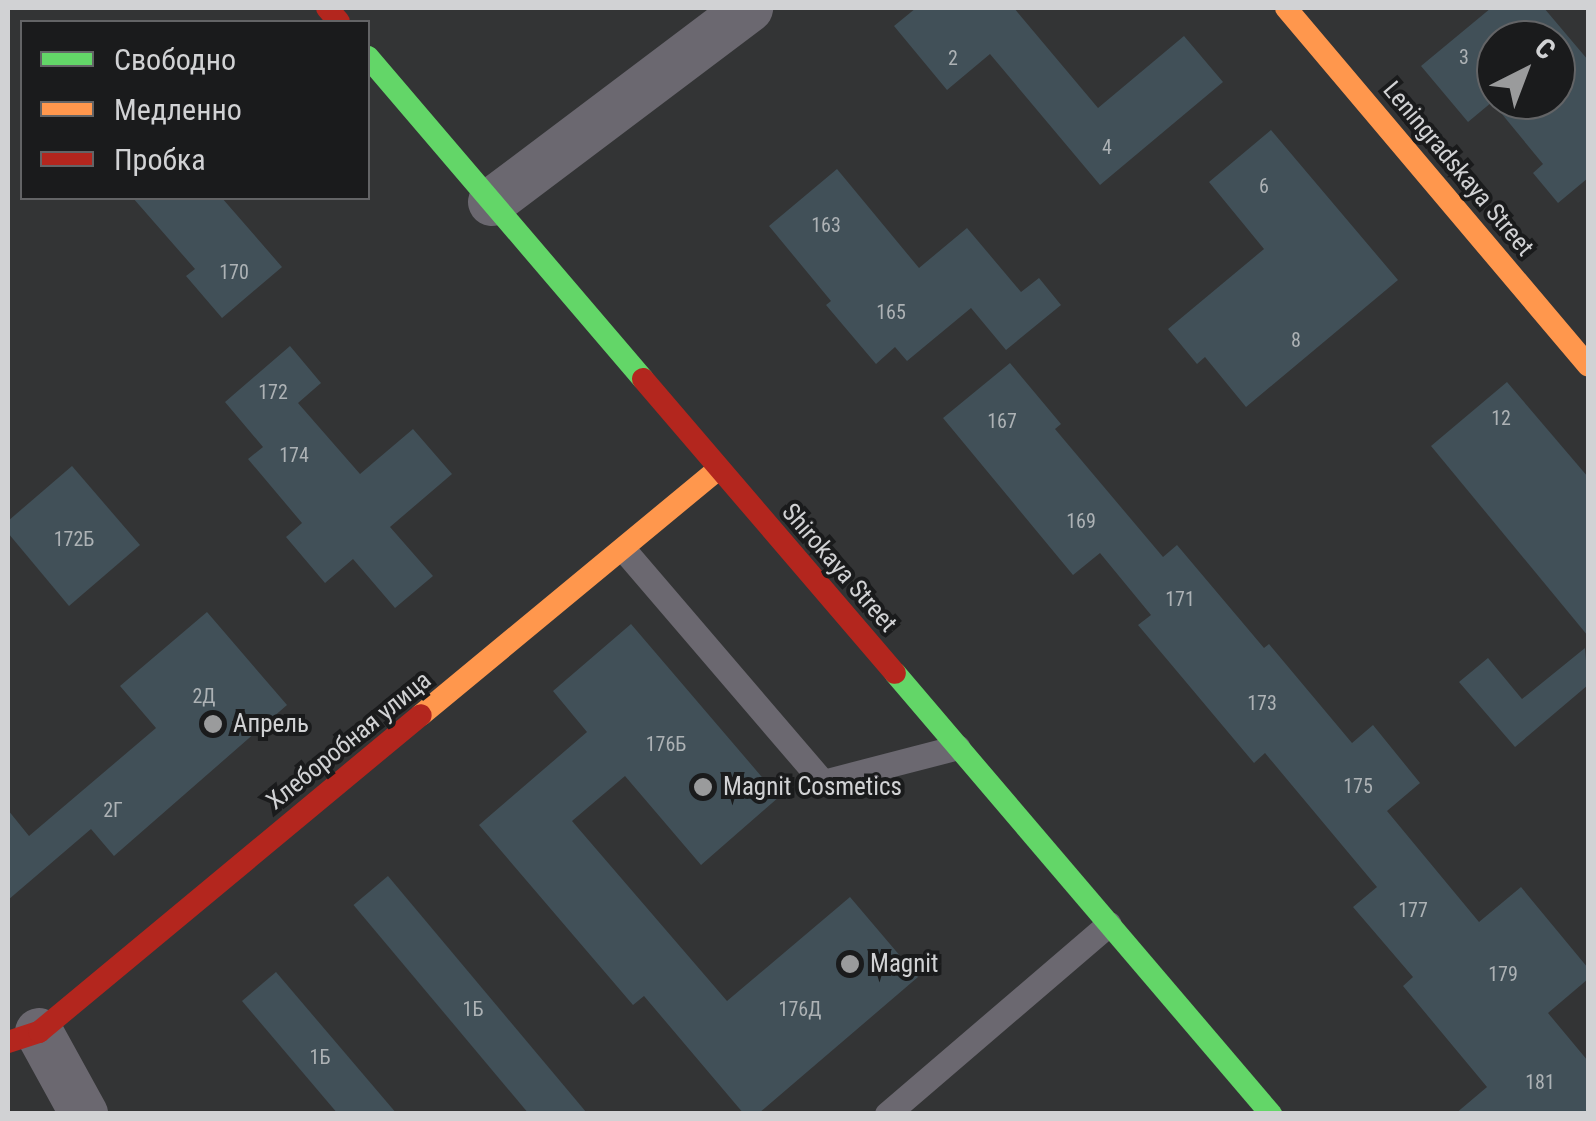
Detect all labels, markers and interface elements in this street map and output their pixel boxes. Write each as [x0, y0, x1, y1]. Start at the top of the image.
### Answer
legend [20, 20, 370, 200]
north arrow [1476, 20, 1576, 120]
text: С [1528, 31, 1562, 66]
text: Свободно [114, 42, 236, 77]
house number: 3 [1459, 45, 1469, 69]
house number: 2 [948, 46, 958, 70]
street label: Leningradskaya Street [1376, 76, 1540, 262]
text: Медленно [114, 92, 242, 127]
house number: 4 [1102, 135, 1112, 159]
text: Пробка [114, 142, 206, 177]
house number: 6 [1259, 174, 1269, 198]
house number: 163 [811, 213, 841, 237]
house number: 170 [219, 260, 249, 284]
house number: 165 [876, 300, 906, 324]
house number: 8 [1291, 328, 1301, 352]
house number: 172 [258, 380, 288, 404]
house number: 12 [1491, 406, 1511, 430]
house number: 167 [987, 409, 1017, 433]
house number: 174 [279, 443, 309, 467]
street label: Shirokaya Street [775, 498, 903, 638]
house number: 169 [1066, 509, 1096, 533]
house number: 172Б [54, 527, 94, 551]
house number: 171 [1165, 587, 1195, 611]
street label: Хлеборобная улица [261, 665, 437, 817]
house number: 2Д [192, 684, 216, 708]
house number: 173 [1247, 691, 1277, 715]
place label: Апрель [233, 709, 309, 739]
marker: Апрель [202, 713, 224, 735]
house number: 176Б [646, 732, 686, 756]
place label: Magnit Cosmetics [723, 772, 902, 802]
house number: 175 [1343, 774, 1373, 798]
marker: Magnit Cosmetics [692, 776, 714, 798]
house number: 2Г [103, 798, 123, 822]
house number: 177 [1398, 898, 1428, 922]
place label: Magnit [870, 949, 938, 979]
marker: Magnit [839, 953, 861, 975]
house number: 179 [1488, 962, 1518, 986]
house number: 1Б [463, 997, 483, 1021]
house number: 176Д [779, 997, 821, 1021]
house number: 1Б [310, 1045, 330, 1069]
house number: 181 [1525, 1070, 1555, 1094]

